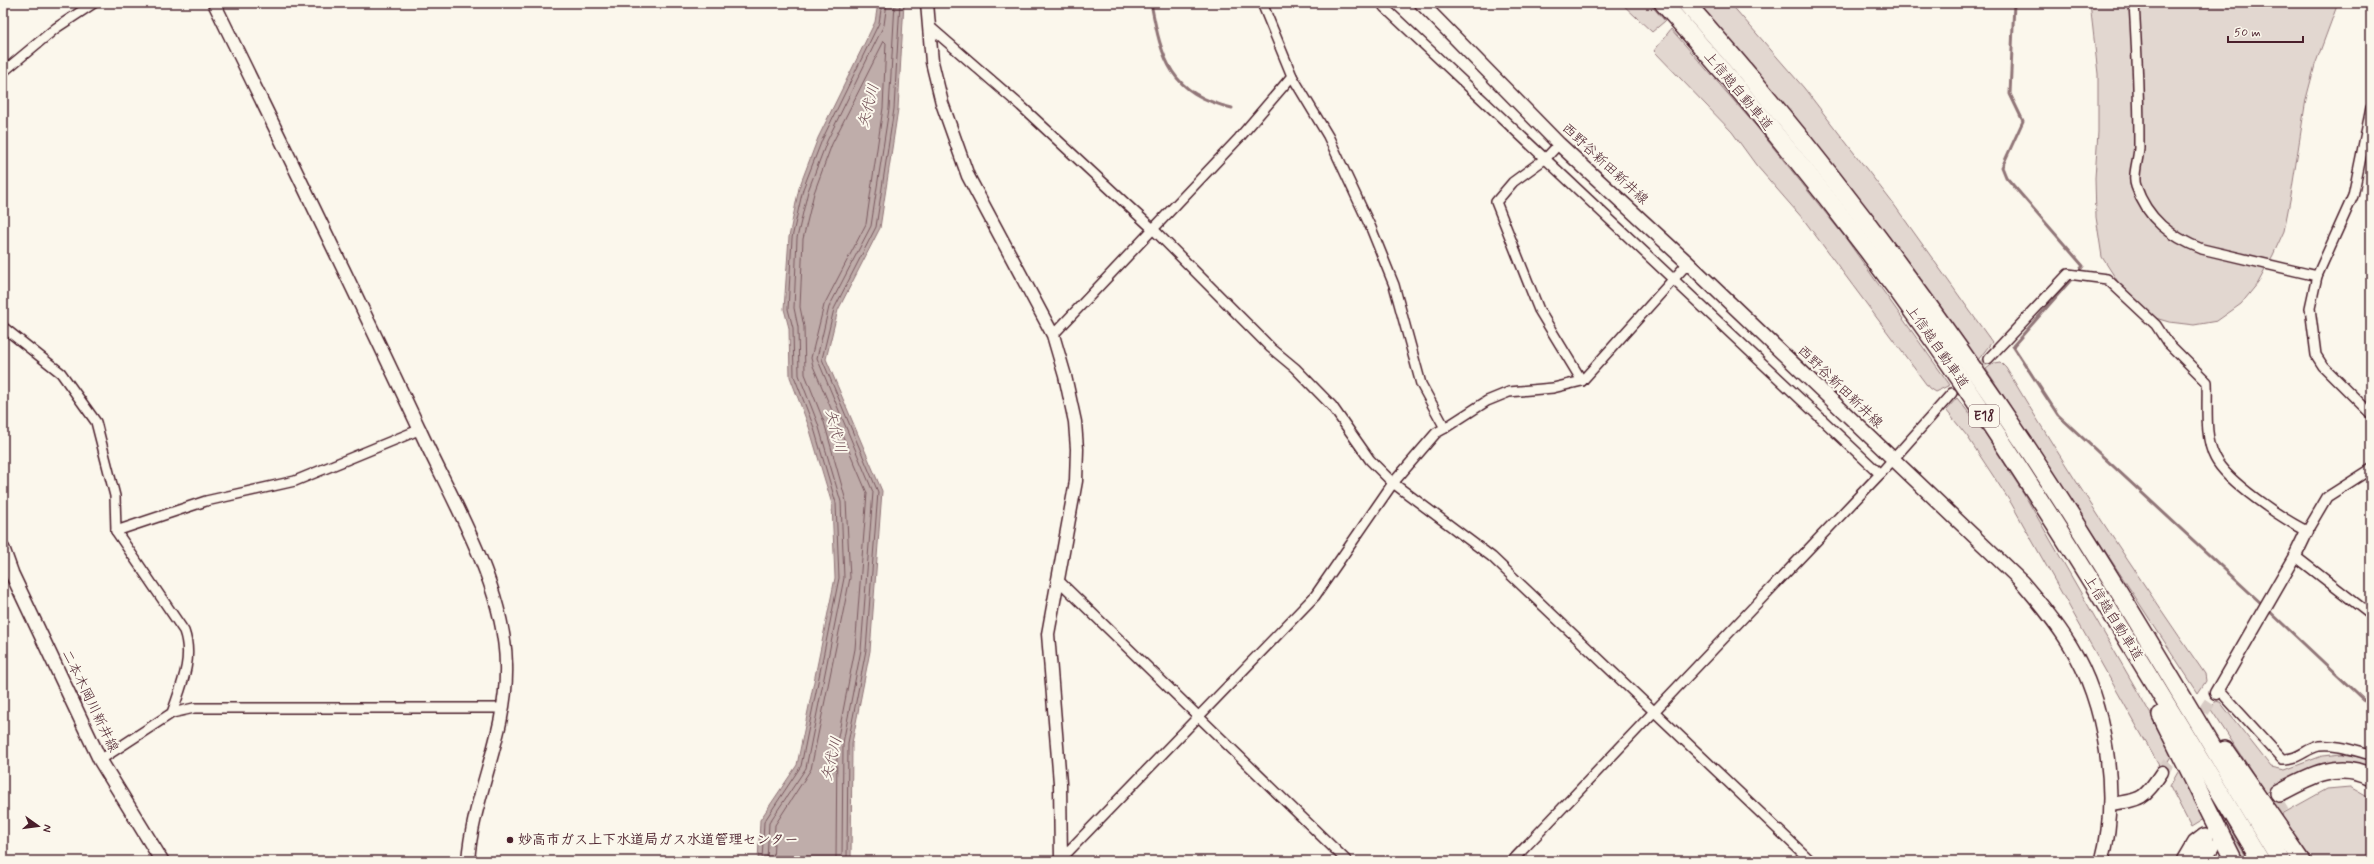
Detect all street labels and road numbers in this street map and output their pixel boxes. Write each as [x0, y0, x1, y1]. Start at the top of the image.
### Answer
street label: 上信越自動車道 [1700, 48, 1776, 134]
street label: 西野谷新田新井線 [1558, 119, 1652, 209]
street label: 上信越自動車道 [1902, 302, 1972, 392]
street label: 西野谷新田新井線 [1793, 342, 1887, 432]
road number: E18 [1969, 405, 1999, 427]
street label: 上信越自動車道 [2079, 572, 2147, 664]
street label: 二本木岡川新井線 [57, 647, 123, 755]

